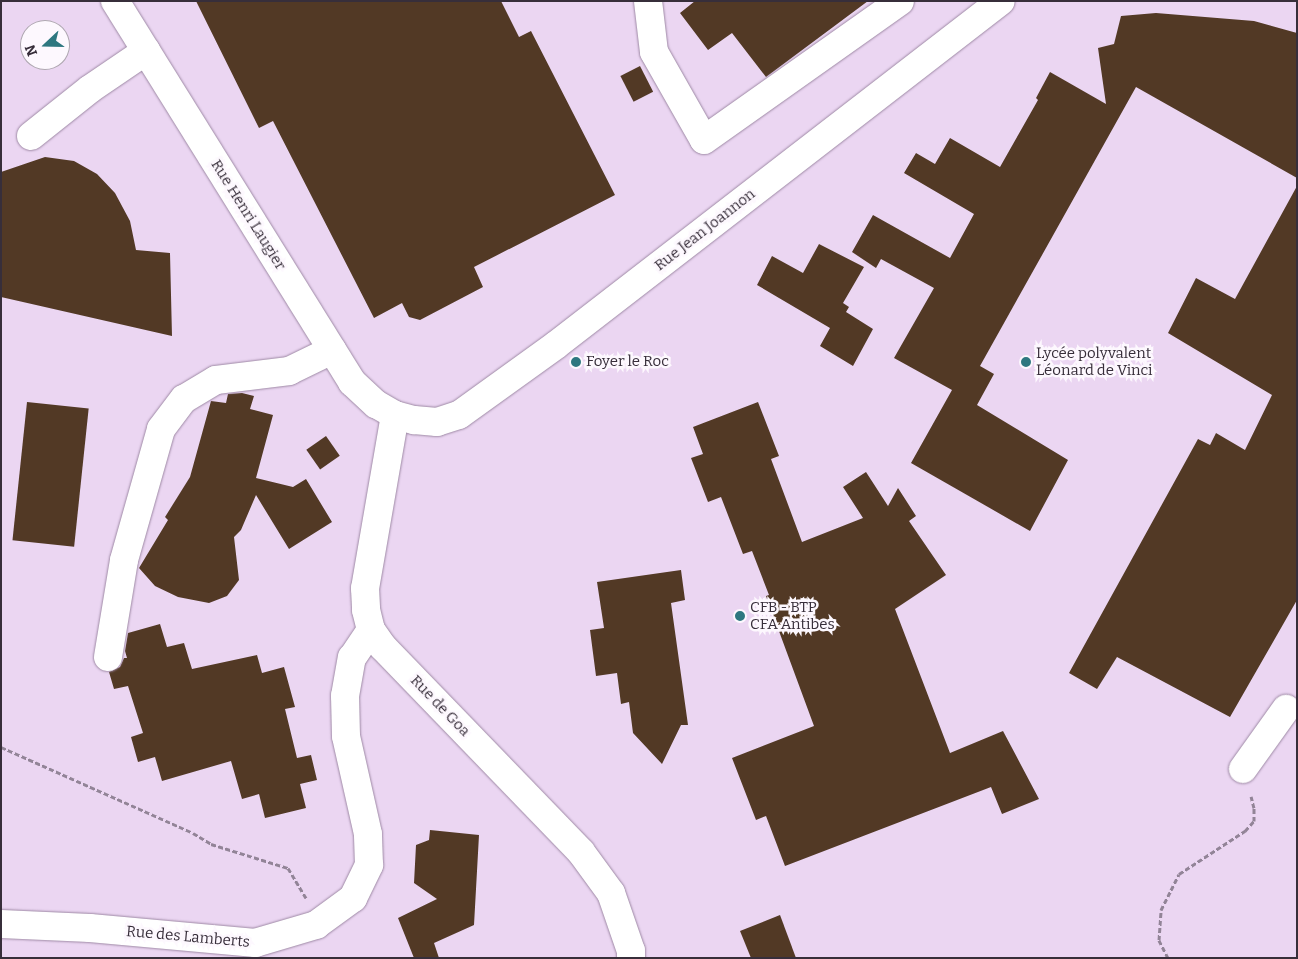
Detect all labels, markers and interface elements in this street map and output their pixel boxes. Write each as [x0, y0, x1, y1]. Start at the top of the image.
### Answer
north arrow [20, 20, 70, 70]
text: N [22, 42, 41, 58]
street label: Rue Henri Laugier [207, 157, 289, 273]
street label: Rue Jean Joannon [651, 185, 759, 275]
place label: Lycée polyvalent Léonard de Vinci [1036, 344, 1153, 379]
place label: Foyer le Roc [586, 353, 669, 371]
marker: Foyer le Roc [570, 356, 582, 368]
marker: Lycée polyvalent Léonard de Vinci [1020, 356, 1032, 368]
place label: CFB - BTP CFA Antibes [750, 598, 835, 633]
marker: CFB - BTP CFA Antibes [734, 610, 746, 622]
street label: Rue de Goa [406, 672, 474, 740]
street label: Rue des Lamberts [125, 923, 251, 951]

